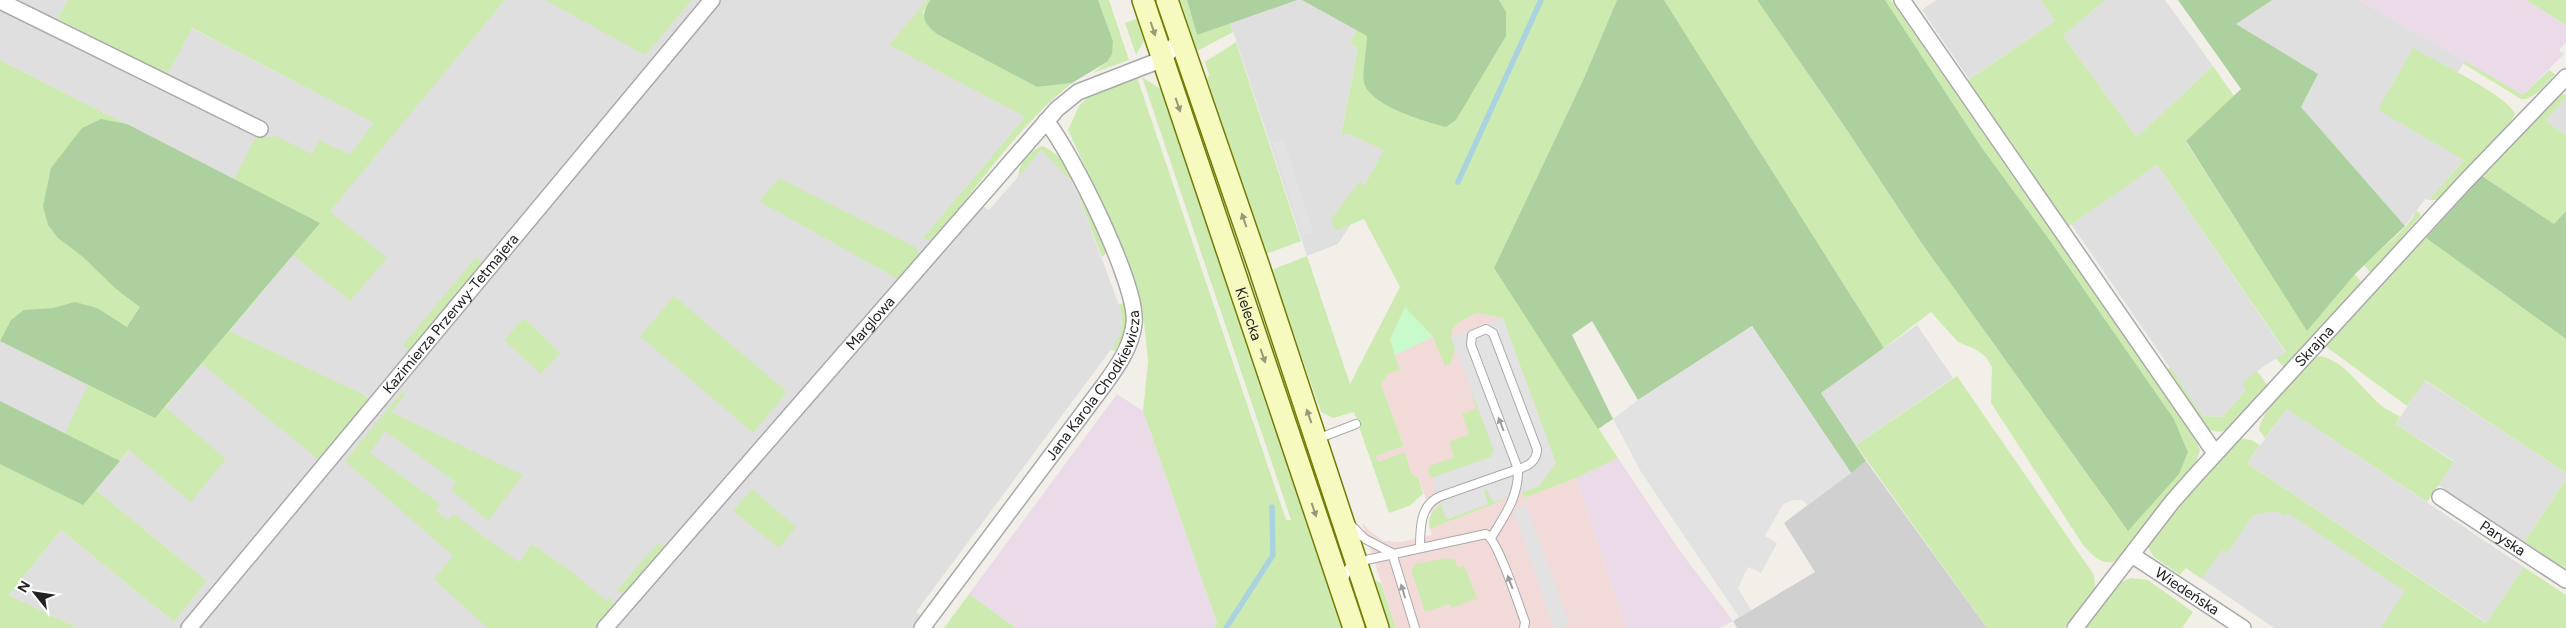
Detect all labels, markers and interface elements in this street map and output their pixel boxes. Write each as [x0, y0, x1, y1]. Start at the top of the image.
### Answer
one-way arrow [1150, 22, 1157, 37]
one-way arrow [1174, 98, 1182, 113]
one-way arrow [1239, 213, 1247, 228]
street label: Kazimierza Przerwy-Tetmajera [379, 230, 523, 397]
street label: Kielecka [1231, 285, 1266, 343]
street label: Marglowa [842, 293, 899, 354]
street label: Jana Karola Chodkiewicza [1042, 310, 1143, 464]
street label: Skrajna [2291, 322, 2338, 370]
one-way arrow [1259, 349, 1267, 364]
one-way arrow [1305, 409, 1312, 424]
one-way arrow [1497, 416, 1505, 431]
one-way arrow [1311, 503, 1318, 518]
street label: Paryska [2476, 517, 2529, 560]
street label: Wiedeńska [2152, 564, 2223, 619]
north arrow [10, 568, 60, 618]
one-way arrow [1506, 574, 1514, 589]
text: N [14, 578, 34, 596]
one-way arrow [1399, 583, 1406, 598]

